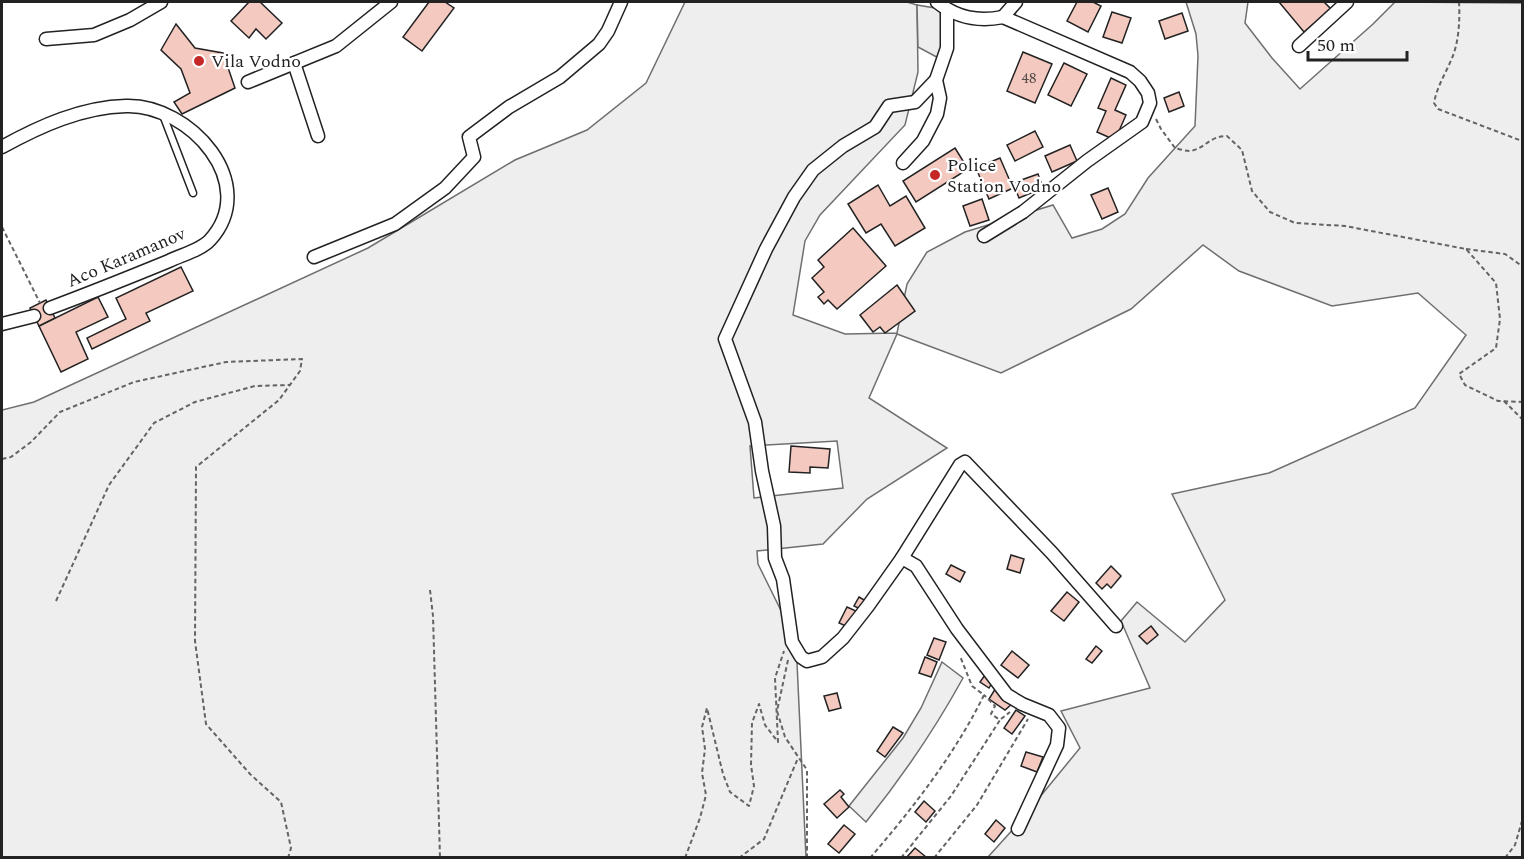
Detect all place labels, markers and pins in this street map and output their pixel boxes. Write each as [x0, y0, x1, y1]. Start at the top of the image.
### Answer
place label: Vila Vodno [211, 48, 301, 75]
marker: Vila Vodno [192, 54, 206, 68]
place label: Police Station Vodno [947, 152, 1061, 200]
marker: Police Station Vodno [928, 168, 942, 182]

